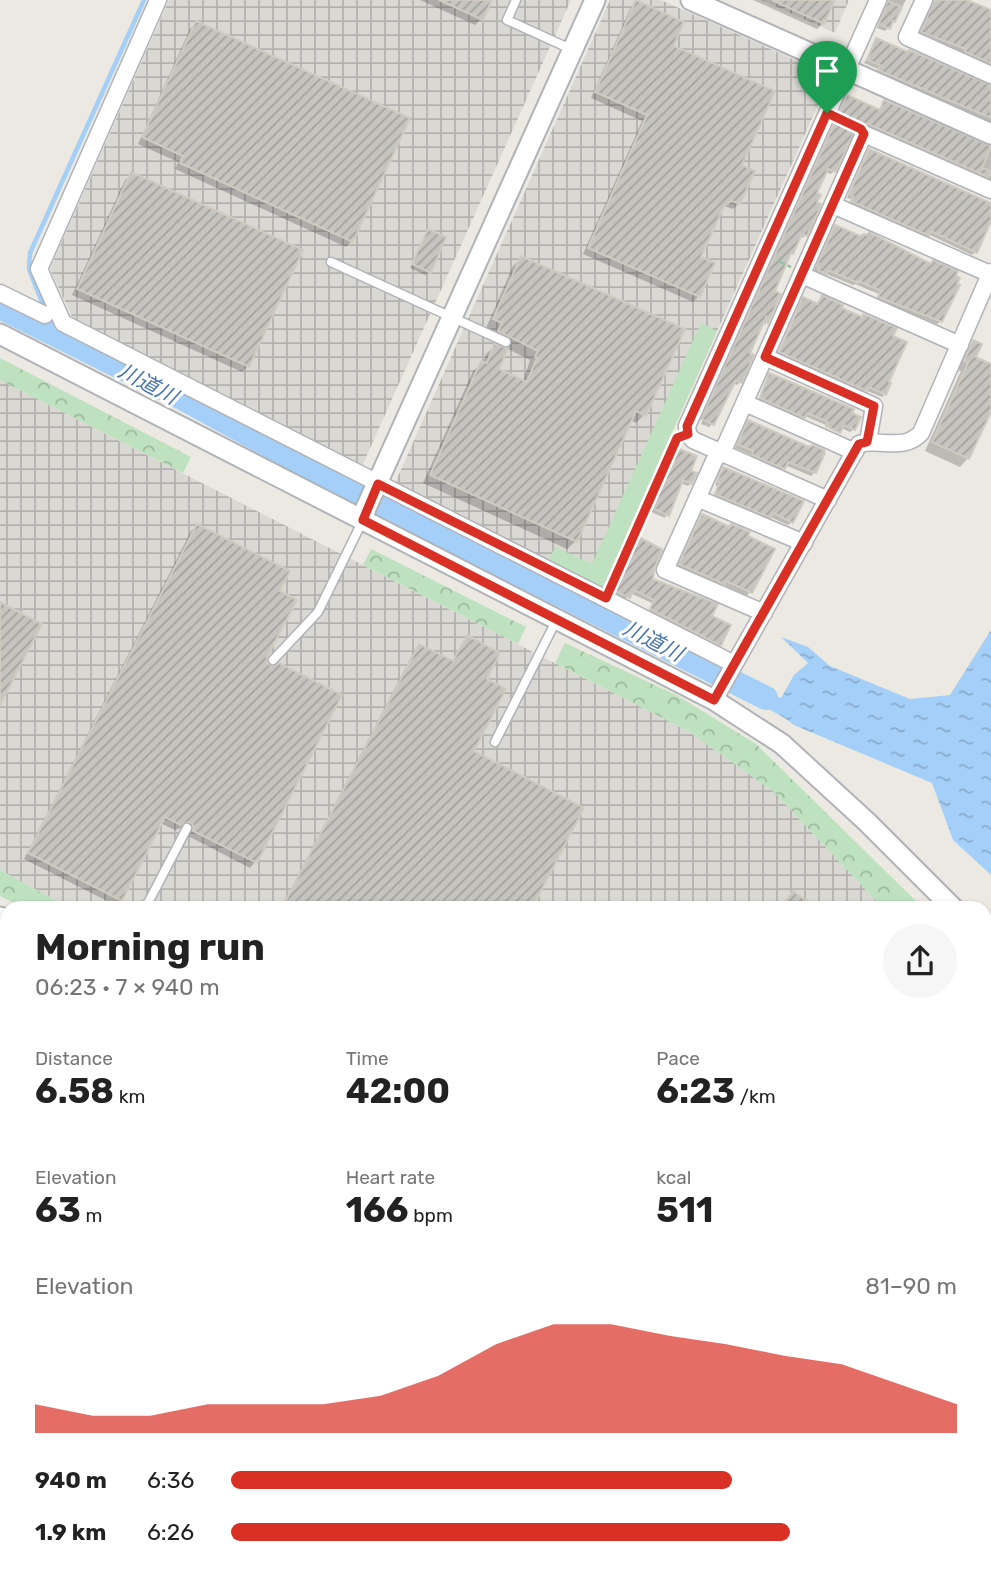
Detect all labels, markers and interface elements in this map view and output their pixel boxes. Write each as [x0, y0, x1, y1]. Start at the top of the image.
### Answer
pin [797, 41, 857, 113]
icon: arrive [808, 52, 846, 90]
water label: 川道川 [115, 358, 184, 410]
water label: 川道川 [619, 615, 689, 667]
text: Morning run [35, 924, 265, 970]
button: share [883, 924, 957, 998]
text: 06:23 · 7 × 940 m [35, 973, 220, 1001]
text: Distance [35, 1047, 113, 1070]
text: Time [346, 1047, 389, 1070]
text: Pace [656, 1047, 700, 1070]
text: 6.58 [35, 1070, 114, 1112]
text: 42:00 [346, 1070, 450, 1112]
text: 6:23 [656, 1070, 735, 1112]
text: km [114, 1085, 145, 1108]
text: /km [735, 1085, 776, 1108]
text: Elevation [35, 1166, 116, 1189]
text: Heart rate [346, 1166, 435, 1189]
text: kcal [656, 1166, 691, 1189]
text: 63 [35, 1189, 81, 1231]
text: 166 [346, 1189, 409, 1231]
text: 511 [656, 1189, 713, 1231]
text: m [81, 1204, 102, 1227]
text: bpm [409, 1204, 453, 1227]
text: Elevation [35, 1272, 134, 1300]
text: 81–90 m [865, 1272, 957, 1300]
text: 940 m [35, 1466, 107, 1494]
text: 6:36 [147, 1466, 194, 1494]
text: 1.9 km [35, 1518, 106, 1546]
text: 6:26 [147, 1518, 194, 1546]

